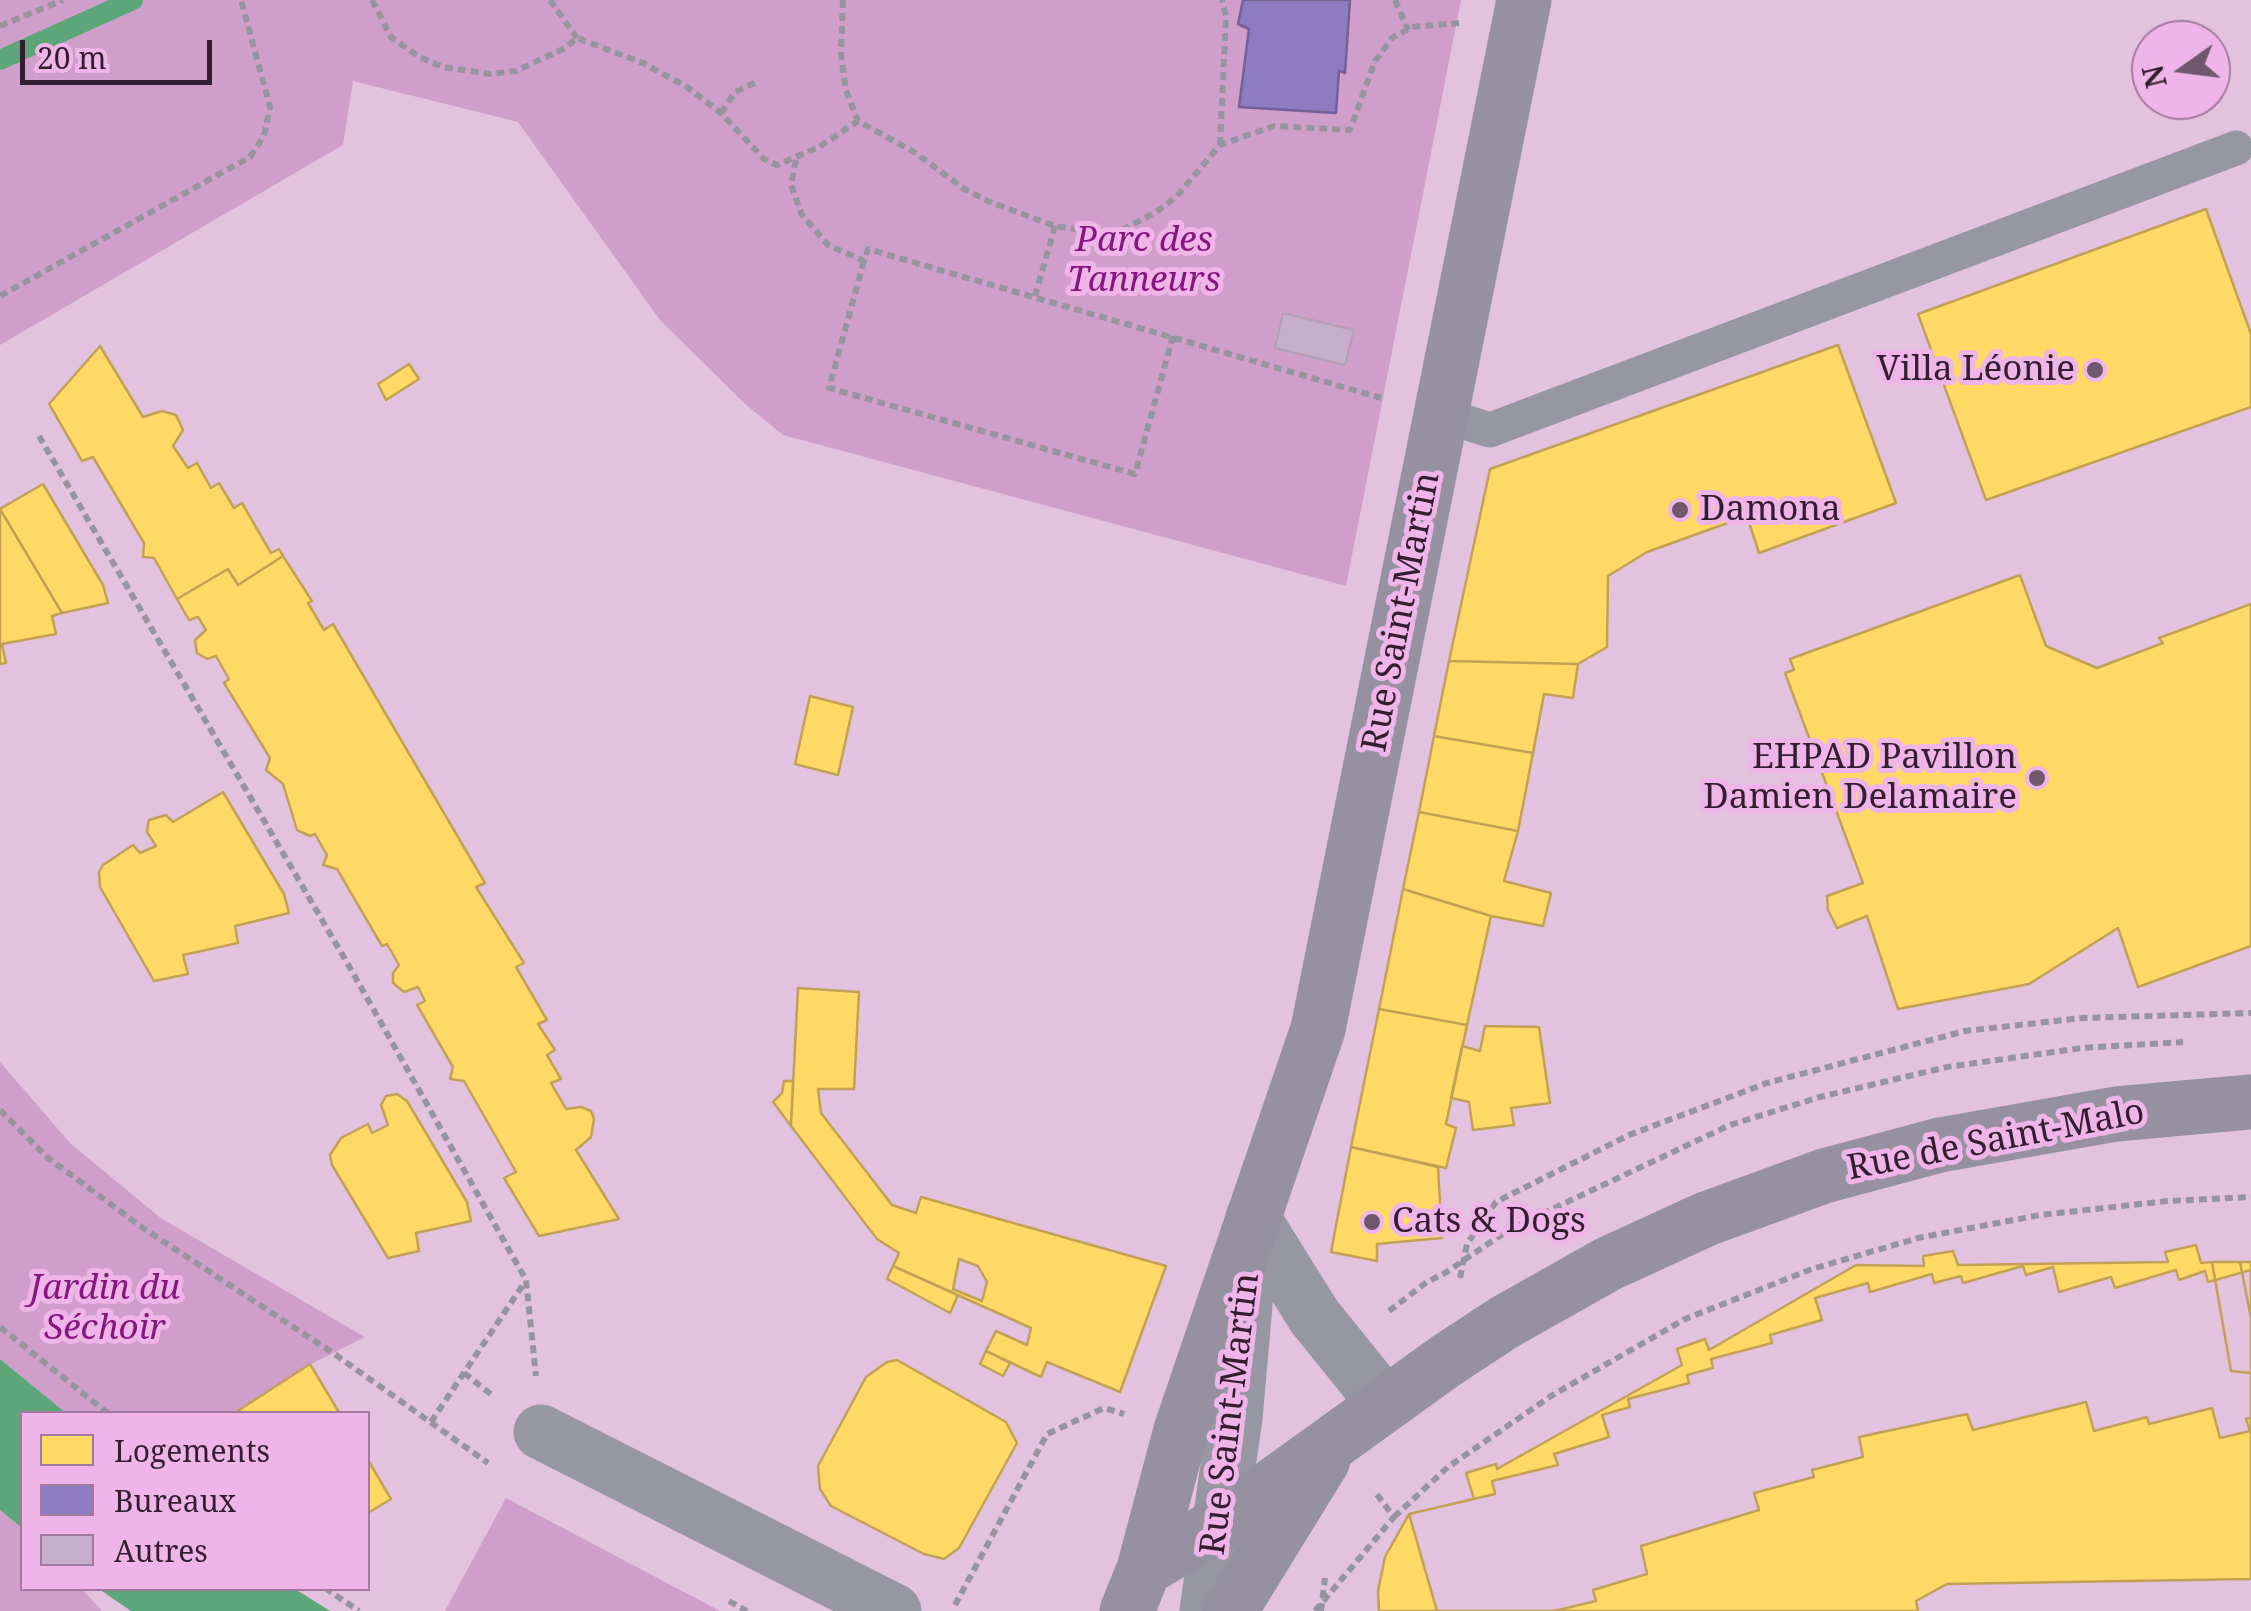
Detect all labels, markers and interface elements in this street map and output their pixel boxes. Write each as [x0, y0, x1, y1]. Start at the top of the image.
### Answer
scale bar [25, 20, 218, 82]
north arrow [2131, 20, 2231, 120]
text: 20 m [37, 37, 107, 78]
text: N [2133, 61, 2175, 92]
park label: Parc des Tanneurs [1067, 220, 1221, 302]
place label: Villa Léonie [1876, 349, 2075, 391]
marker: Villa Léonie [2084, 359, 2106, 381]
street label: Rue Saint-Martin [1354, 469, 1450, 755]
place label: Damona [1700, 489, 1841, 531]
marker: Damona [1669, 499, 1691, 521]
place label: EHPAD Pavillon Damien Delamaire [1703, 737, 2017, 819]
marker: EHPAD Pavillon Damien Delamaire [2026, 767, 2048, 789]
street label: Rue de Saint-Malo [1844, 1092, 2148, 1190]
place label: Cats & Dogs [1392, 1201, 1586, 1243]
marker: Cats & Dogs [1361, 1211, 1383, 1233]
park label: Jardin du Séchoir [30, 1268, 180, 1350]
street label: Rue Saint-Martin [1193, 1271, 1269, 1557]
legend [20, 1411, 370, 1591]
text: Logements [114, 1430, 270, 1471]
text: Bureaux [114, 1480, 236, 1521]
text: Autres [114, 1530, 208, 1571]

